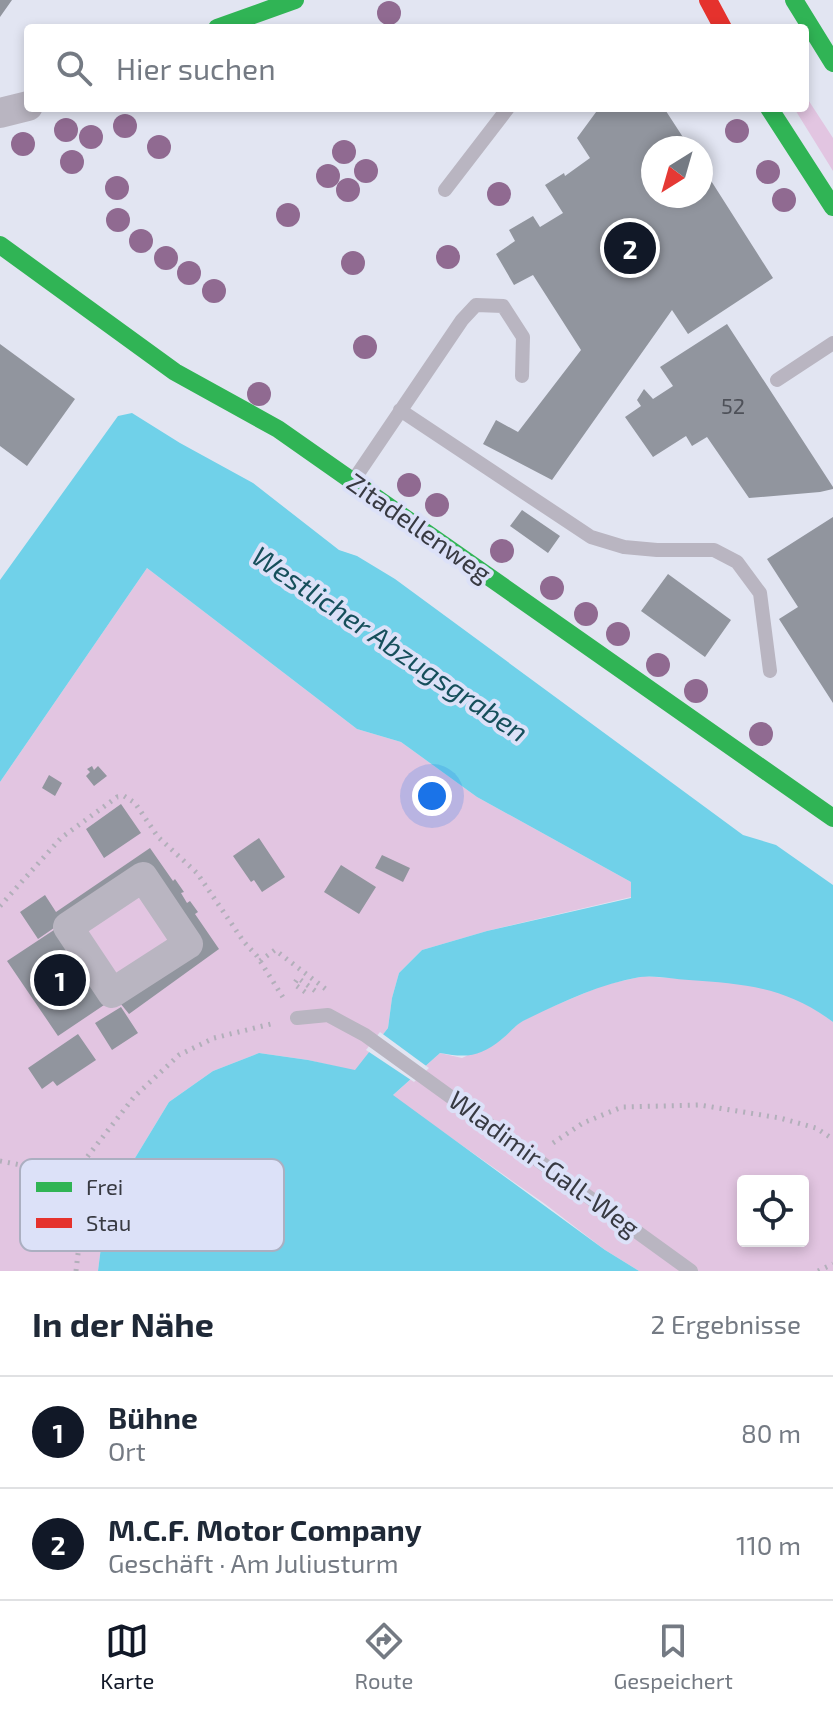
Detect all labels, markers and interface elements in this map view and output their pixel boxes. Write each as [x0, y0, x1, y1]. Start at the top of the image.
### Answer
search box [24, 24, 809, 112]
icon: search [52, 46, 96, 90]
text: Hier suchen [116, 50, 276, 86]
north arrow [641, 136, 713, 208]
pin: 2 [604, 218, 656, 278]
house number: 52 [721, 392, 745, 418]
street label: Zitadellenweg [342, 466, 498, 588]
water label: Westlicher Abzugsgraben [246, 538, 535, 748]
your location [412, 776, 452, 816]
pin: 1 [34, 950, 86, 1010]
street label: Wladimir-Gall-Weg [444, 1083, 646, 1242]
legend [20, 1159, 284, 1251]
text: Frei [86, 1173, 123, 1199]
map controls [737, 1175, 809, 1247]
button: locate [737, 1175, 809, 1247]
text: Stau [86, 1209, 131, 1235]
text: In der Nähe [32, 1303, 214, 1344]
text: 2 Ergebnisse [651, 1308, 801, 1339]
text: Bühne [108, 1399, 198, 1435]
text: 1 [52, 1417, 64, 1448]
text: 80 m [741, 1417, 801, 1448]
text: Ort [108, 1435, 146, 1466]
text: M.C.F. Motor Company [108, 1511, 422, 1547]
text: 2 [50, 1529, 66, 1560]
text: 110 m [736, 1529, 801, 1560]
text: Geschäft · Am Juliusturm [108, 1547, 399, 1578]
tab: Karte [100, 1619, 154, 1693]
tab: Route [354, 1619, 413, 1693]
tab: Gespeichert [613, 1619, 733, 1693]

